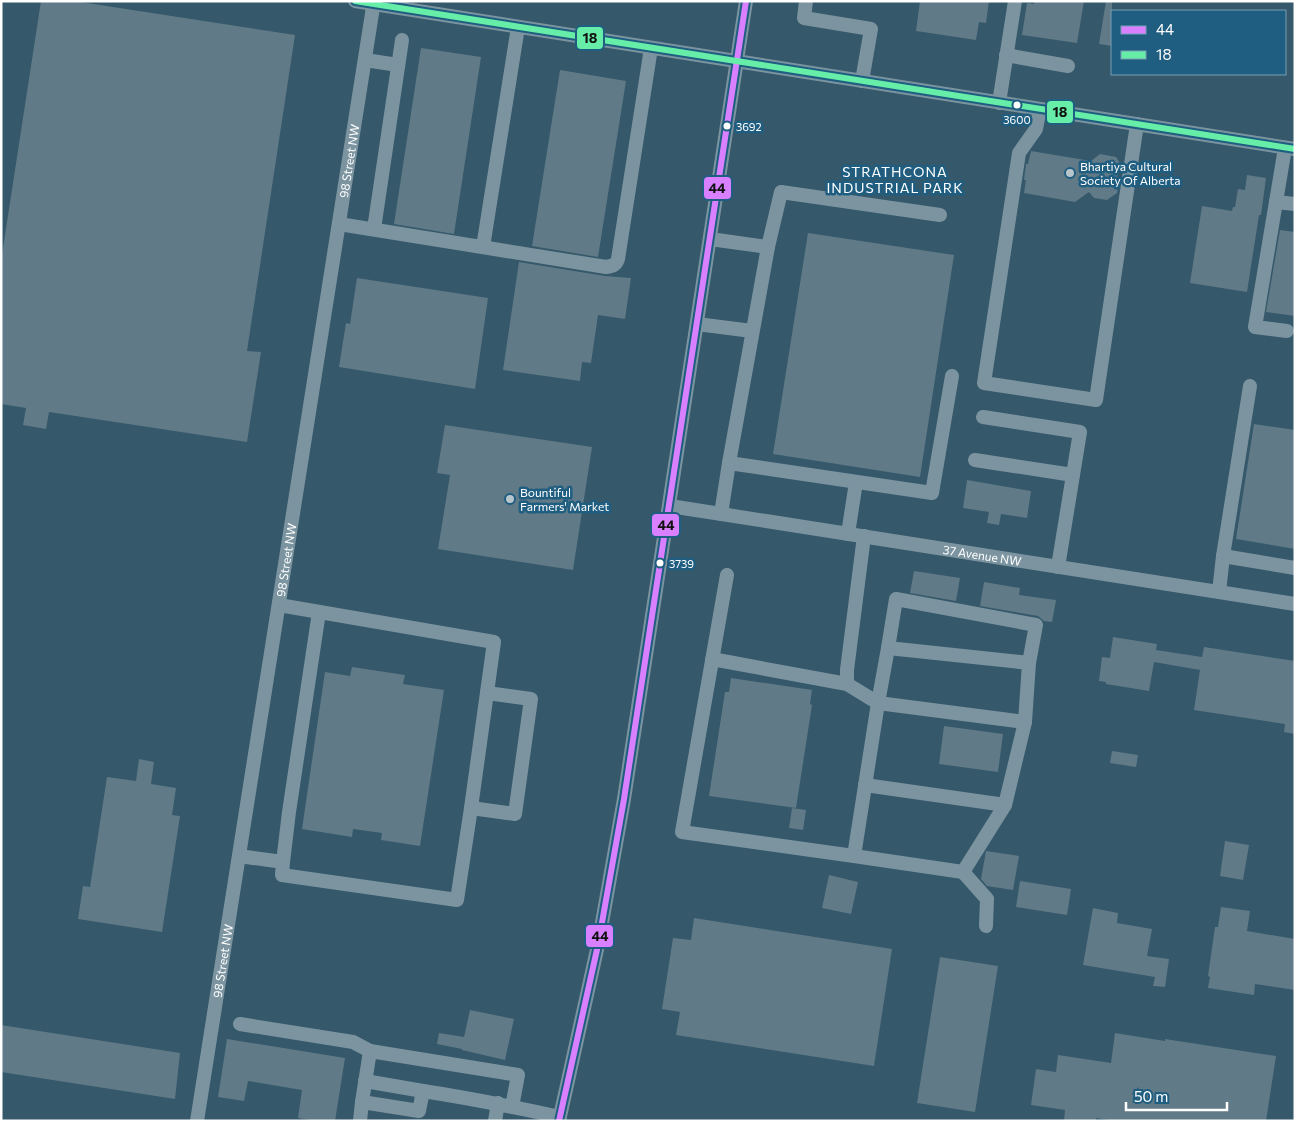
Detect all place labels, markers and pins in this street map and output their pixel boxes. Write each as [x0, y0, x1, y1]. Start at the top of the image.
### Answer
marker: 3600 [1012, 100, 1022, 110]
place label: 3600 [1003, 113, 1031, 126]
place label: 3692 [736, 120, 762, 133]
marker: 3692 [722, 121, 732, 131]
place label: Bhartiya Cultural Society Of Alberta [1080, 159, 1181, 187]
marker: Bhartiya Cultural Society Of Alberta [1064, 167, 1076, 179]
place label: Bountiful Farmers' Market [520, 485, 609, 513]
marker: Bountiful Farmers' Market [504, 493, 516, 505]
place label: 3739 [669, 557, 694, 570]
marker: 3739 [655, 558, 665, 568]

